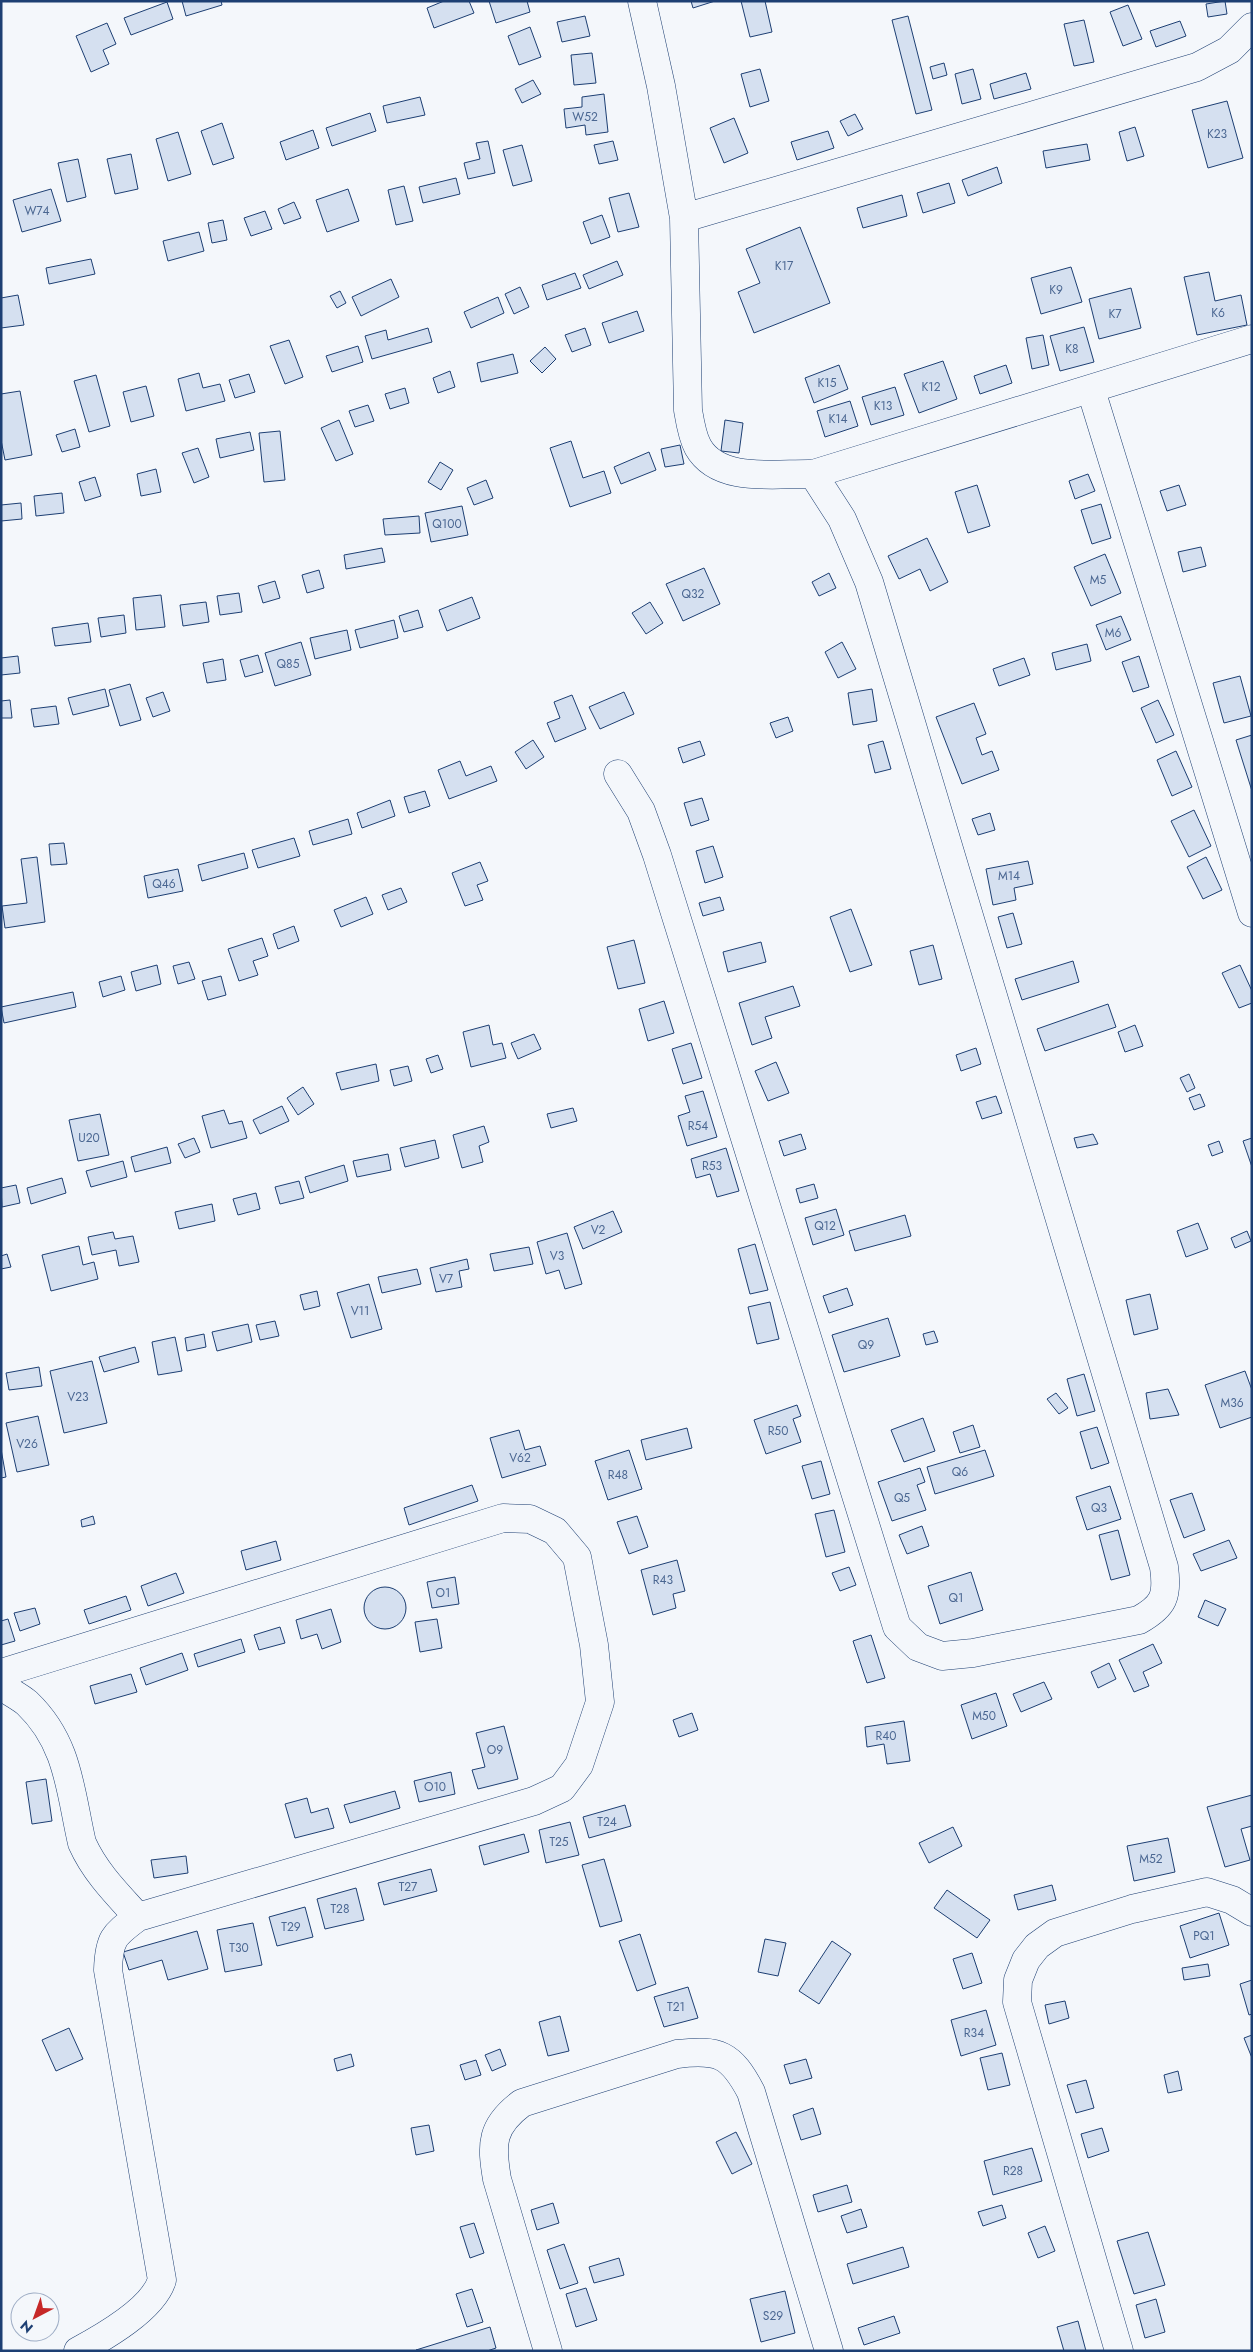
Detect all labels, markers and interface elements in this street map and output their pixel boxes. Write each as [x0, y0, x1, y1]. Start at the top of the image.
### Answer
house number: W52 [572, 108, 598, 126]
house number: K23 [1207, 125, 1228, 143]
house number: W74 [24, 202, 50, 220]
house number: K17 [775, 257, 794, 275]
house number: K9 [1049, 281, 1063, 299]
house number: K6 [1211, 304, 1225, 322]
house number: K7 [1108, 305, 1122, 323]
house number: K8 [1065, 340, 1079, 358]
house number: K15 [818, 374, 837, 392]
house number: K12 [921, 378, 941, 396]
house number: K13 [874, 397, 893, 415]
house number: K14 [828, 410, 848, 428]
house number: Q100 [432, 515, 462, 533]
house number: M5 [1090, 571, 1106, 589]
house number: Q32 [682, 585, 705, 603]
house number: M6 [1105, 624, 1121, 642]
house number: Q85 [277, 655, 300, 673]
house number: M14 [998, 867, 1020, 885]
house number: Q46 [152, 875, 176, 893]
house number: R54 [688, 1117, 708, 1135]
house number: U20 [78, 1129, 100, 1147]
house number: R53 [702, 1157, 722, 1175]
house number: Q12 [814, 1217, 836, 1235]
house number: V2 [591, 1221, 606, 1239]
house number: V3 [550, 1247, 565, 1265]
house number: V7 [439, 1270, 454, 1288]
house number: V11 [351, 1302, 369, 1320]
house number: Q9 [858, 1336, 874, 1354]
house number: V23 [67, 1388, 89, 1406]
house number: M36 [1220, 1394, 1244, 1412]
house number: R50 [768, 1422, 788, 1440]
house number: V26 [16, 1435, 38, 1453]
house number: V62 [509, 1449, 531, 1467]
house number: Q6 [952, 1463, 968, 1481]
house number: R48 [608, 1466, 628, 1484]
house number: Q5 [894, 1489, 910, 1507]
house number: Q3 [1091, 1499, 1107, 1517]
house number: R43 [653, 1571, 674, 1589]
house number: O1 [436, 1584, 450, 1602]
house number: Q1 [949, 1589, 963, 1607]
house number: M50 [972, 1707, 996, 1725]
house number: R40 [876, 1727, 896, 1745]
house number: O9 [487, 1741, 503, 1759]
house number: O10 [424, 1778, 446, 1796]
house number: T24 [597, 1813, 617, 1831]
house number: T25 [549, 1833, 569, 1851]
house number: M52 [1139, 1850, 1163, 1868]
house number: T27 [399, 1878, 418, 1896]
house number: T28 [331, 1900, 349, 1918]
house number: T29 [281, 1918, 301, 1936]
house number: PQ1 [1193, 1927, 1215, 1945]
house number: T30 [229, 1939, 249, 1957]
house number: T21 [667, 1998, 685, 2016]
house number: R34 [964, 2024, 984, 2042]
house number: R28 [1003, 2162, 1023, 2180]
north arrow [10, 2292, 60, 2342]
house number: S29 [763, 2307, 783, 2325]
text: N [16, 2316, 37, 2338]

